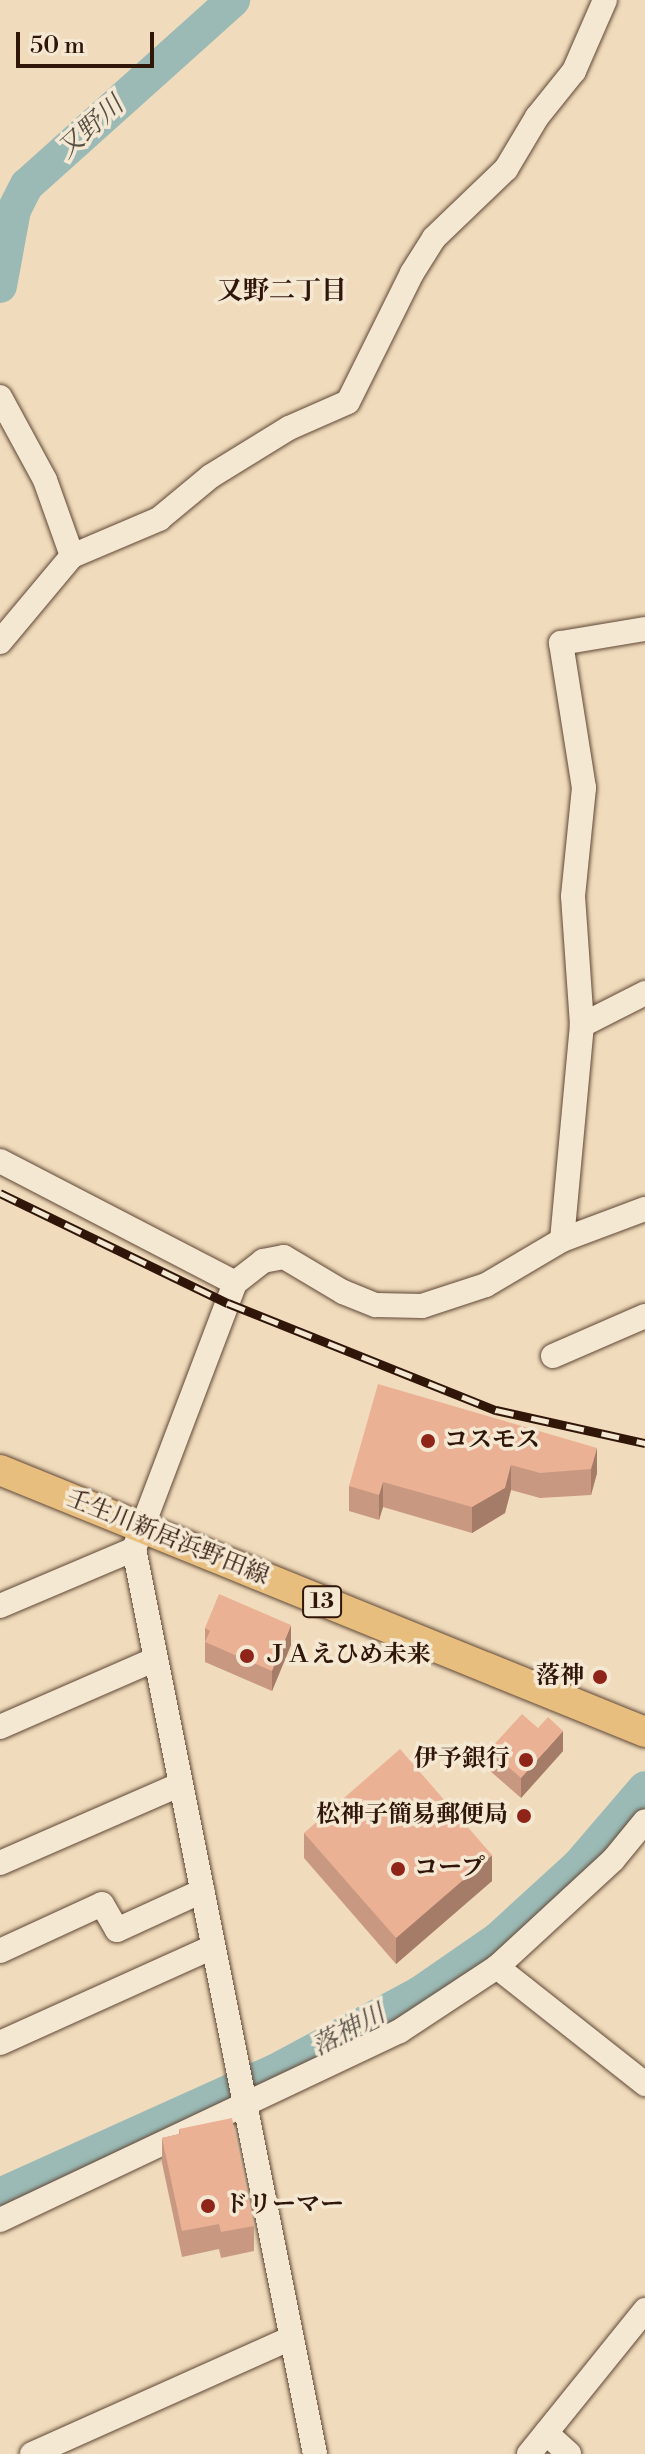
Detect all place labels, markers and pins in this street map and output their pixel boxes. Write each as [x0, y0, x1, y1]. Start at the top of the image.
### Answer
place label: コスモス [444, 1427, 540, 1455]
marker: コスモス [419, 1432, 437, 1450]
place label: ＪＡえひめ未来 [263, 1642, 431, 1670]
marker: ＪＡえひめ未来 [238, 1647, 256, 1665]
place label: 落神 [536, 1663, 584, 1691]
marker: 落神 [591, 1668, 609, 1686]
place label: 伊予銀行 [414, 1746, 510, 1774]
marker: 伊予銀行 [517, 1751, 535, 1769]
place label: 松神子簡易郵便局 [316, 1802, 508, 1830]
marker: 松神子簡易郵便局 [515, 1807, 533, 1825]
place label: コープ [414, 1855, 486, 1883]
marker: コープ [389, 1860, 407, 1878]
place label: ドリーマー [224, 2192, 344, 2220]
marker: ドリーマー [199, 2197, 217, 2215]

